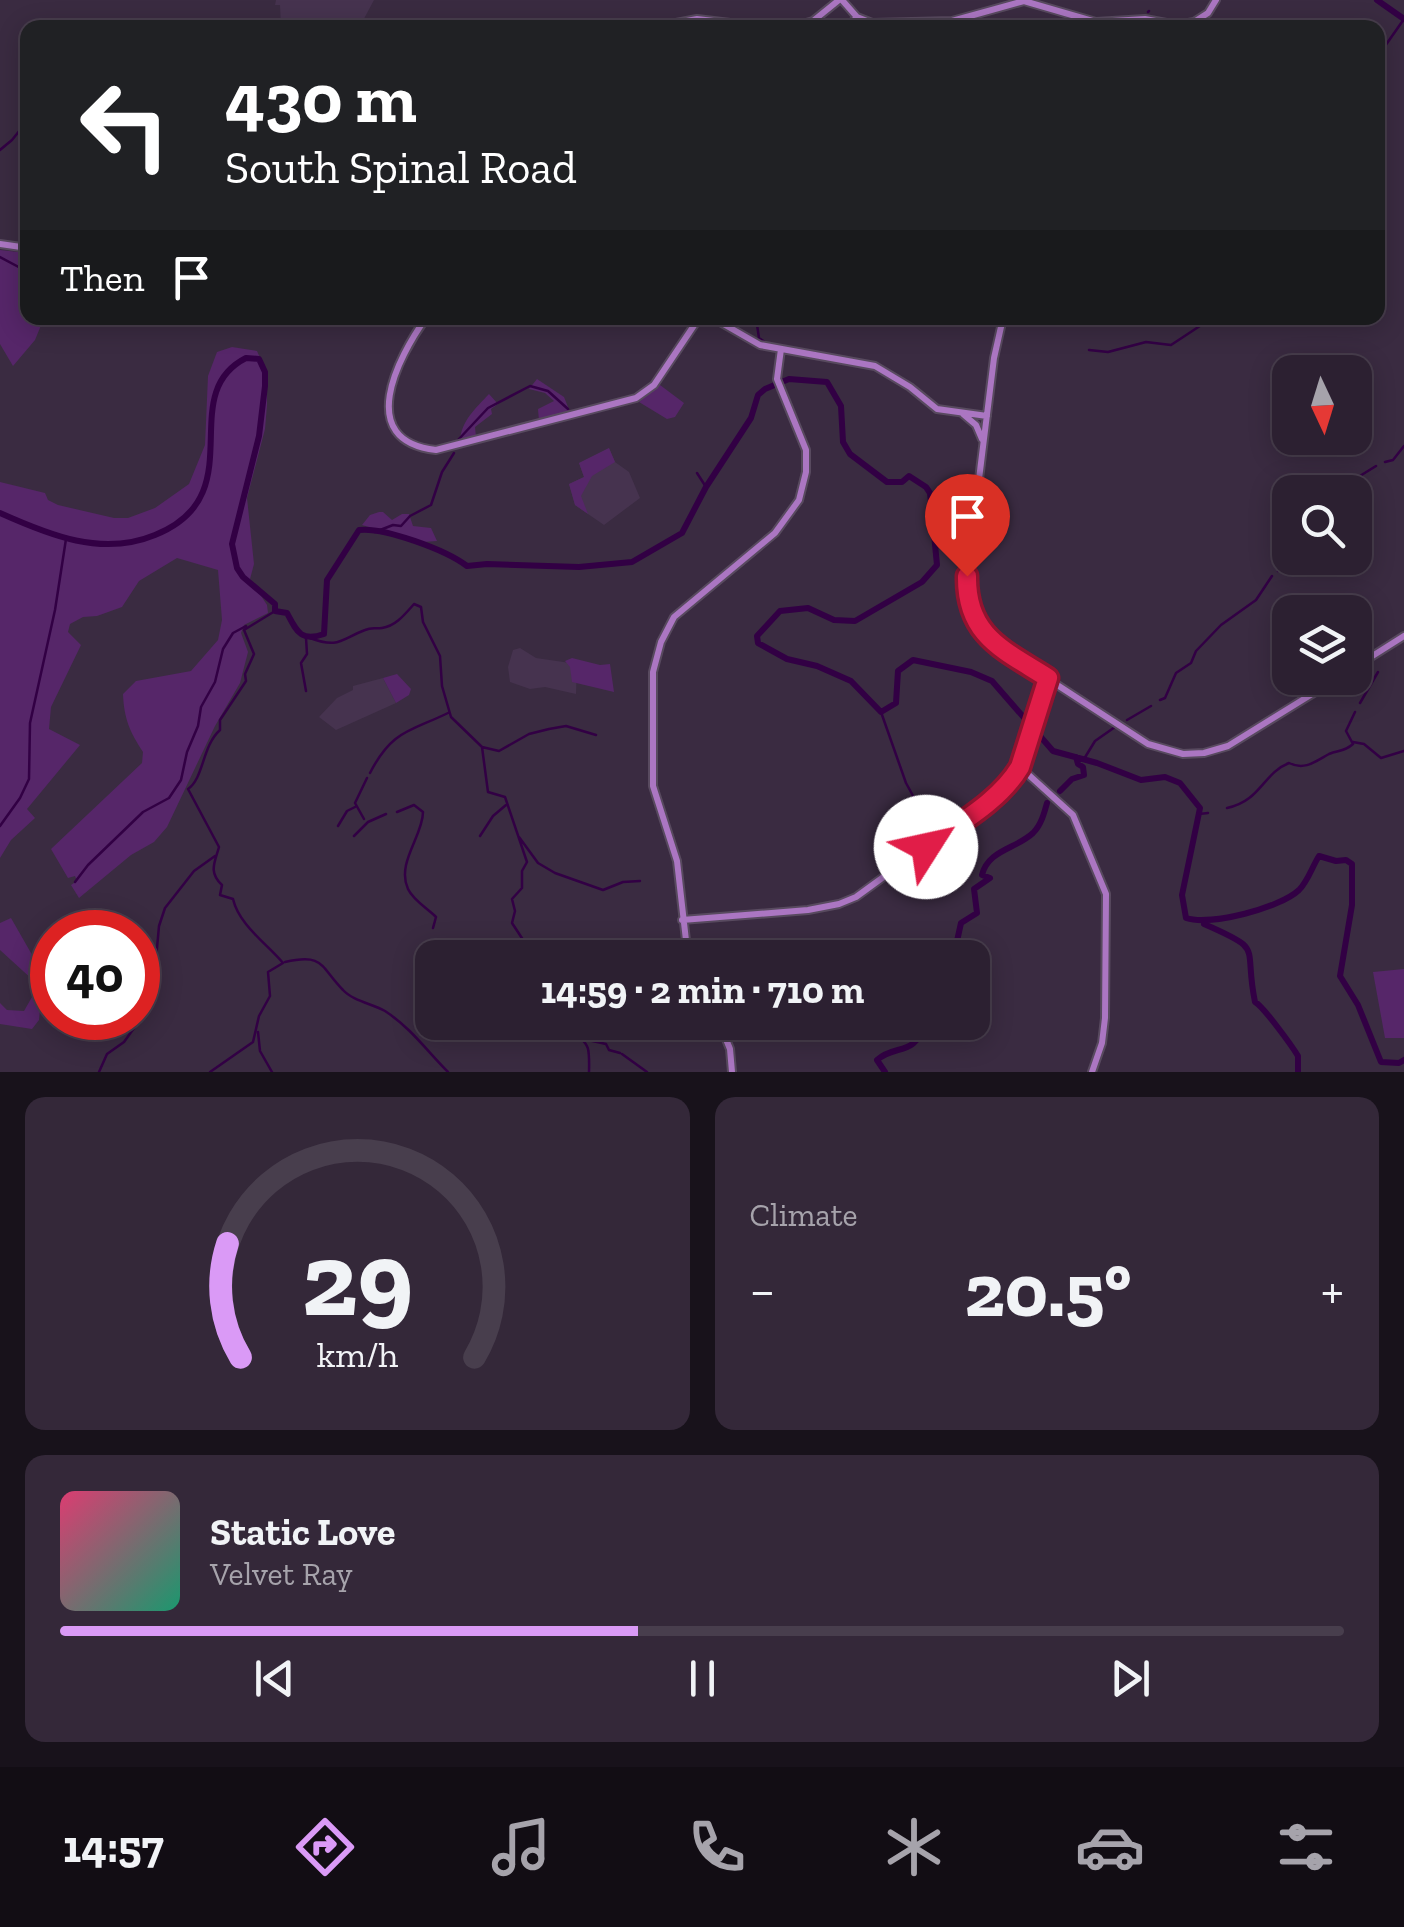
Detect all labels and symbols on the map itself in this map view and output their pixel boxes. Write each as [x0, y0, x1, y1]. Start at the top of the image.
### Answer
north arrow [1272, 355, 1372, 455]
pin [925, 474, 1010, 577]
position arrow [874, 795, 978, 899]
speed limit sign: 40 [30, 910, 160, 1040]

